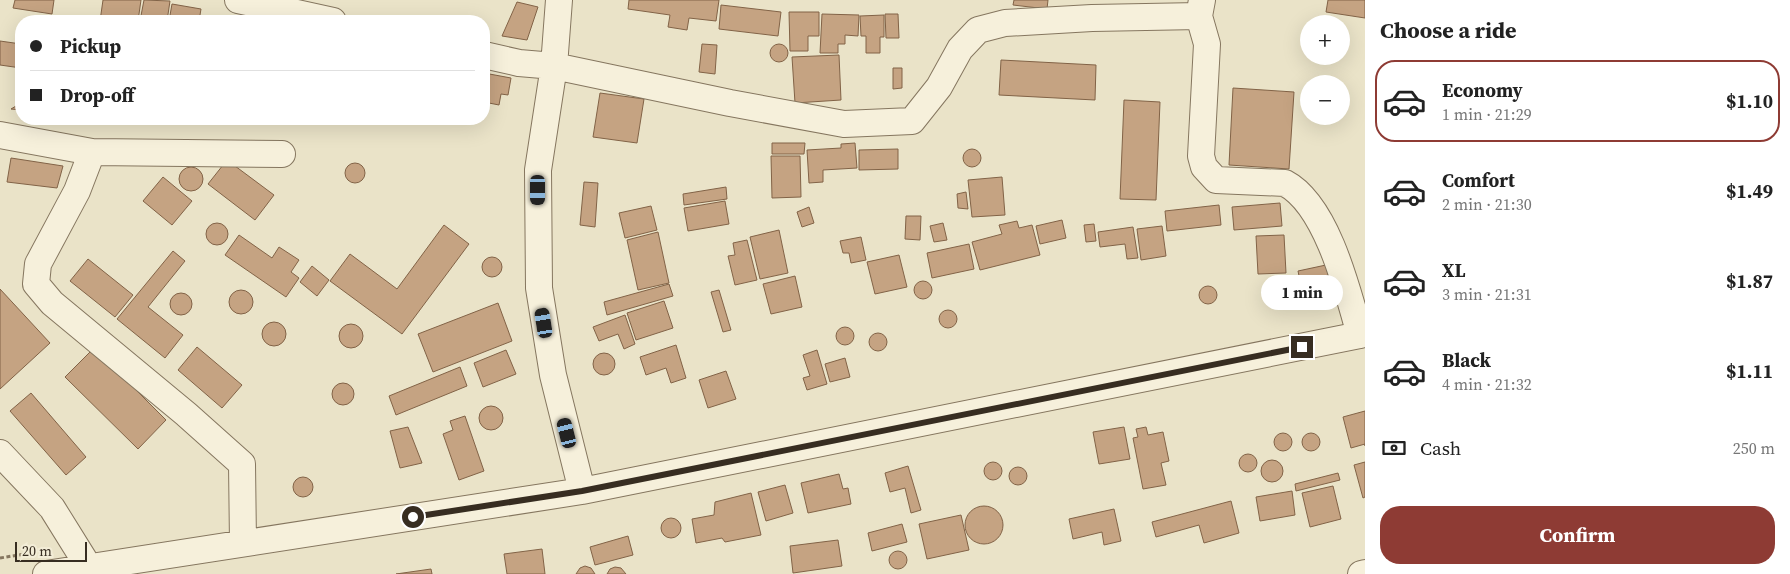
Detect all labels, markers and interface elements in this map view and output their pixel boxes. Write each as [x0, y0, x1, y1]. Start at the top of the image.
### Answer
map controls [1300, 15, 1350, 125]
button: + [1300, 15, 1350, 65]
text: Choose a ride [1380, 15, 1517, 45]
text: Pickup [60, 33, 121, 59]
button: − [1300, 75, 1350, 125]
text: Economy [1442, 77, 1523, 103]
icon: car [1382, 79, 1427, 124]
text: Drop-off [60, 82, 134, 108]
text: $1.10 [1726, 88, 1773, 114]
text: 1 min · 21:29 [1442, 103, 1532, 125]
text: Comfort [1442, 167, 1515, 193]
icon: car [1382, 169, 1427, 214]
car [530, 175, 545, 205]
text: $1.49 [1726, 178, 1773, 204]
text: 2 min · 21:30 [1442, 193, 1532, 215]
text: XL [1442, 257, 1465, 283]
icon: car [1382, 259, 1427, 304]
text: $1.87 [1726, 268, 1773, 294]
callout: 1 min [1261, 274, 1343, 310]
text: 1 min [1281, 281, 1323, 303]
text: 3 min · 21:31 [1442, 283, 1532, 305]
car [534, 307, 553, 339]
route end [1291, 336, 1313, 358]
text: Black [1442, 347, 1491, 373]
icon: car [1382, 349, 1427, 394]
text: $1.11 [1726, 358, 1773, 384]
text: 4 min · 21:32 [1442, 373, 1532, 395]
car [556, 417, 577, 449]
icon: cash [1380, 434, 1408, 462]
text: Cash [1420, 435, 1461, 461]
text: 250 m [1733, 437, 1775, 459]
route start [402, 506, 424, 528]
button: Confirm [1380, 506, 1775, 564]
scale bar [15, 539, 88, 562]
text: 20 m [22, 541, 52, 561]

